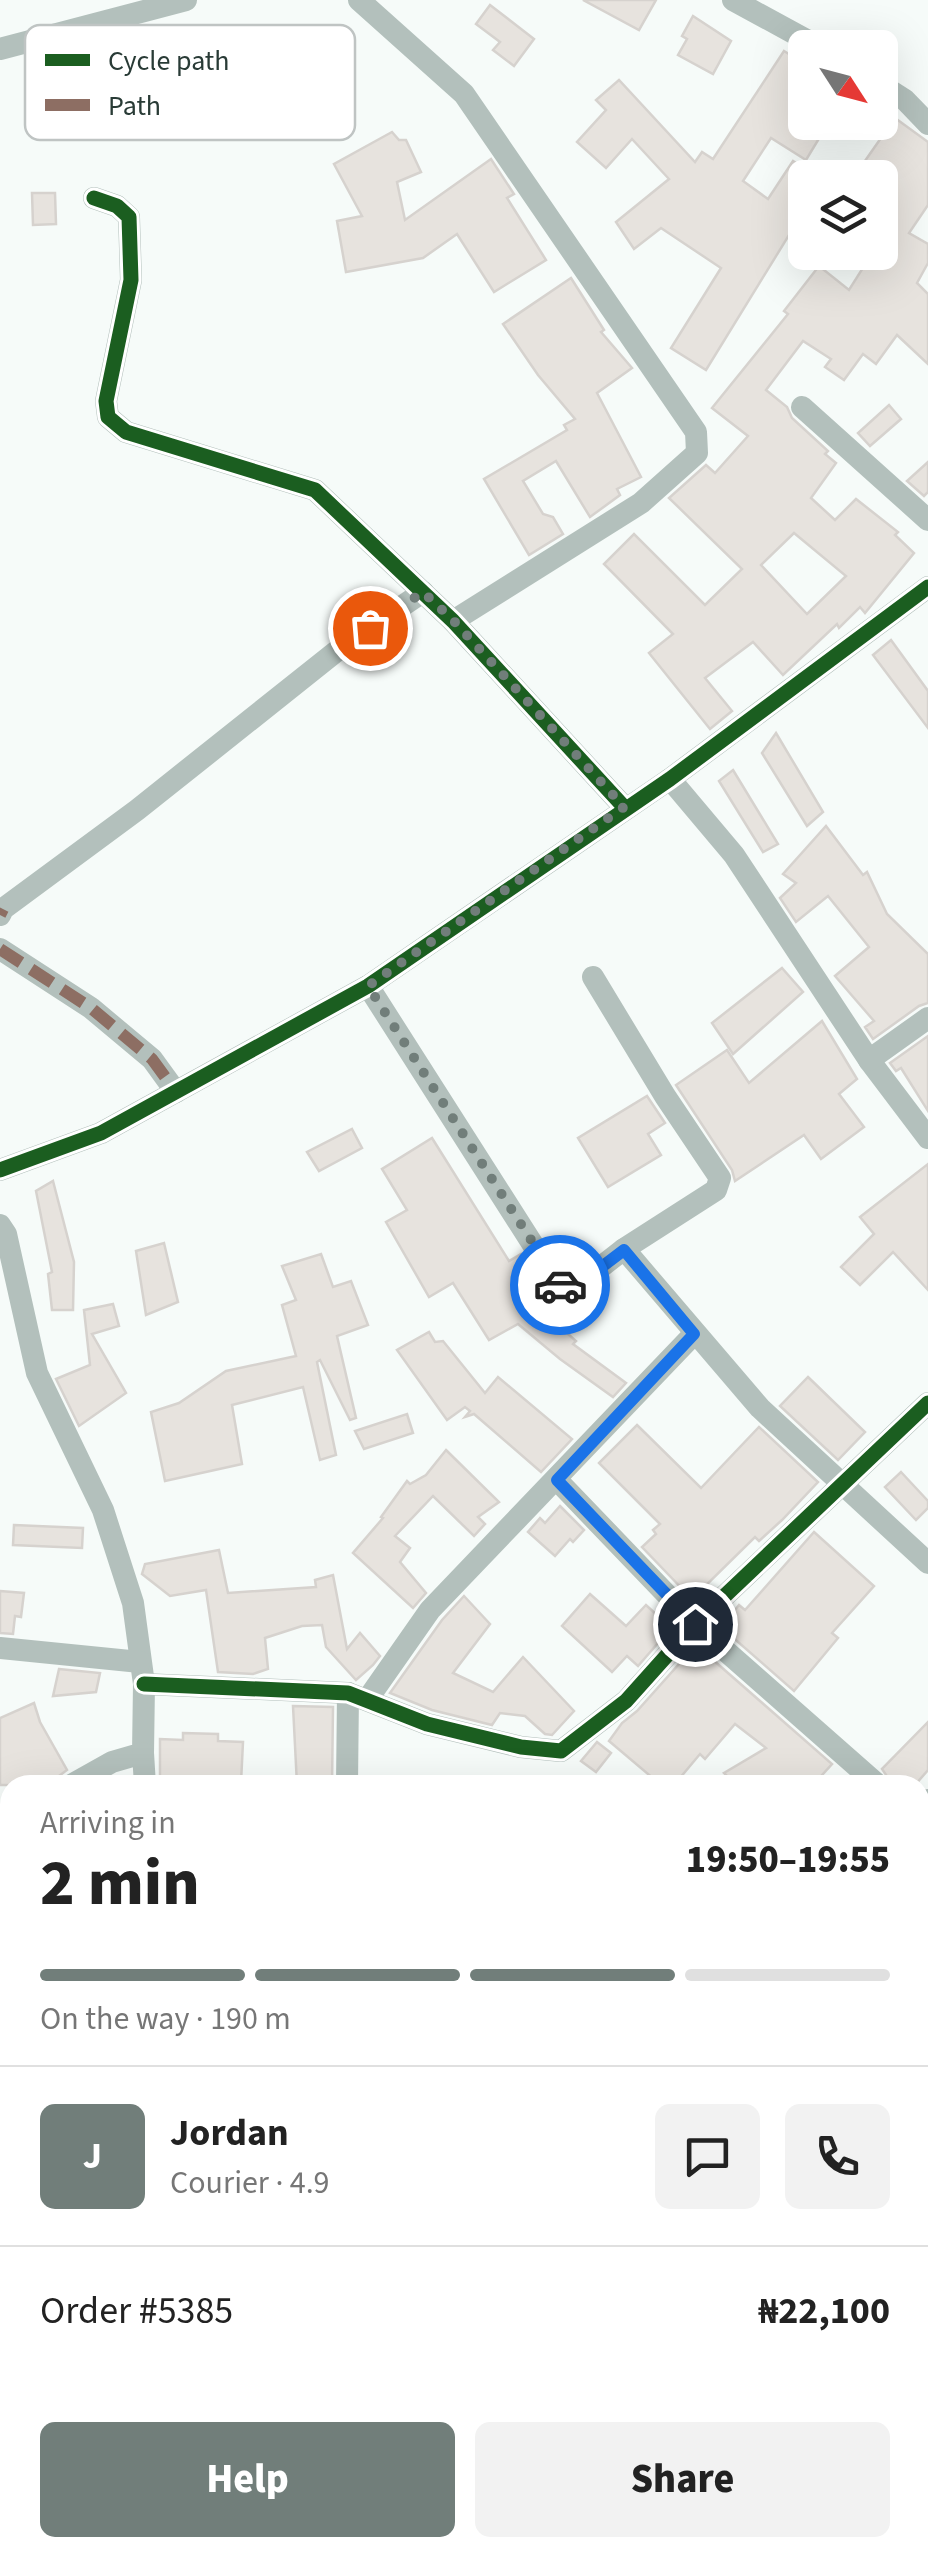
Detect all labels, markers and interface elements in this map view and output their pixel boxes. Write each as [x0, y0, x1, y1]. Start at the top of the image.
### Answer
legend [25, 25, 355, 140]
north arrow [788, 30, 898, 140]
map controls [788, 30, 898, 270]
text: Cycle path [108, 41, 230, 81]
text: Path [108, 86, 161, 126]
button: layers [788, 160, 898, 270]
pin [328, 586, 413, 671]
icon: bag [343, 601, 398, 656]
courier [510, 1235, 610, 1335]
icon: car [533, 1258, 588, 1313]
pin [653, 1582, 738, 1667]
icon: home [668, 1597, 723, 1652]
text: Arriving in [40, 1800, 176, 1846]
text: 19:50–19:55 [686, 1833, 890, 1887]
text: 2 min [40, 1837, 200, 1930]
text: On the way · 190 m [40, 1996, 291, 2042]
button: chat [655, 2104, 760, 2209]
button: phone [785, 2104, 890, 2209]
text: Jordan [170, 2106, 289, 2160]
text: J [83, 2129, 102, 2183]
text: Courier · 4.9 [170, 2160, 330, 2206]
text: Order #5385 [40, 2284, 233, 2338]
text: ₦22,100 [758, 2284, 890, 2338]
button: Help [40, 2422, 455, 2537]
button: Share [475, 2422, 890, 2537]

